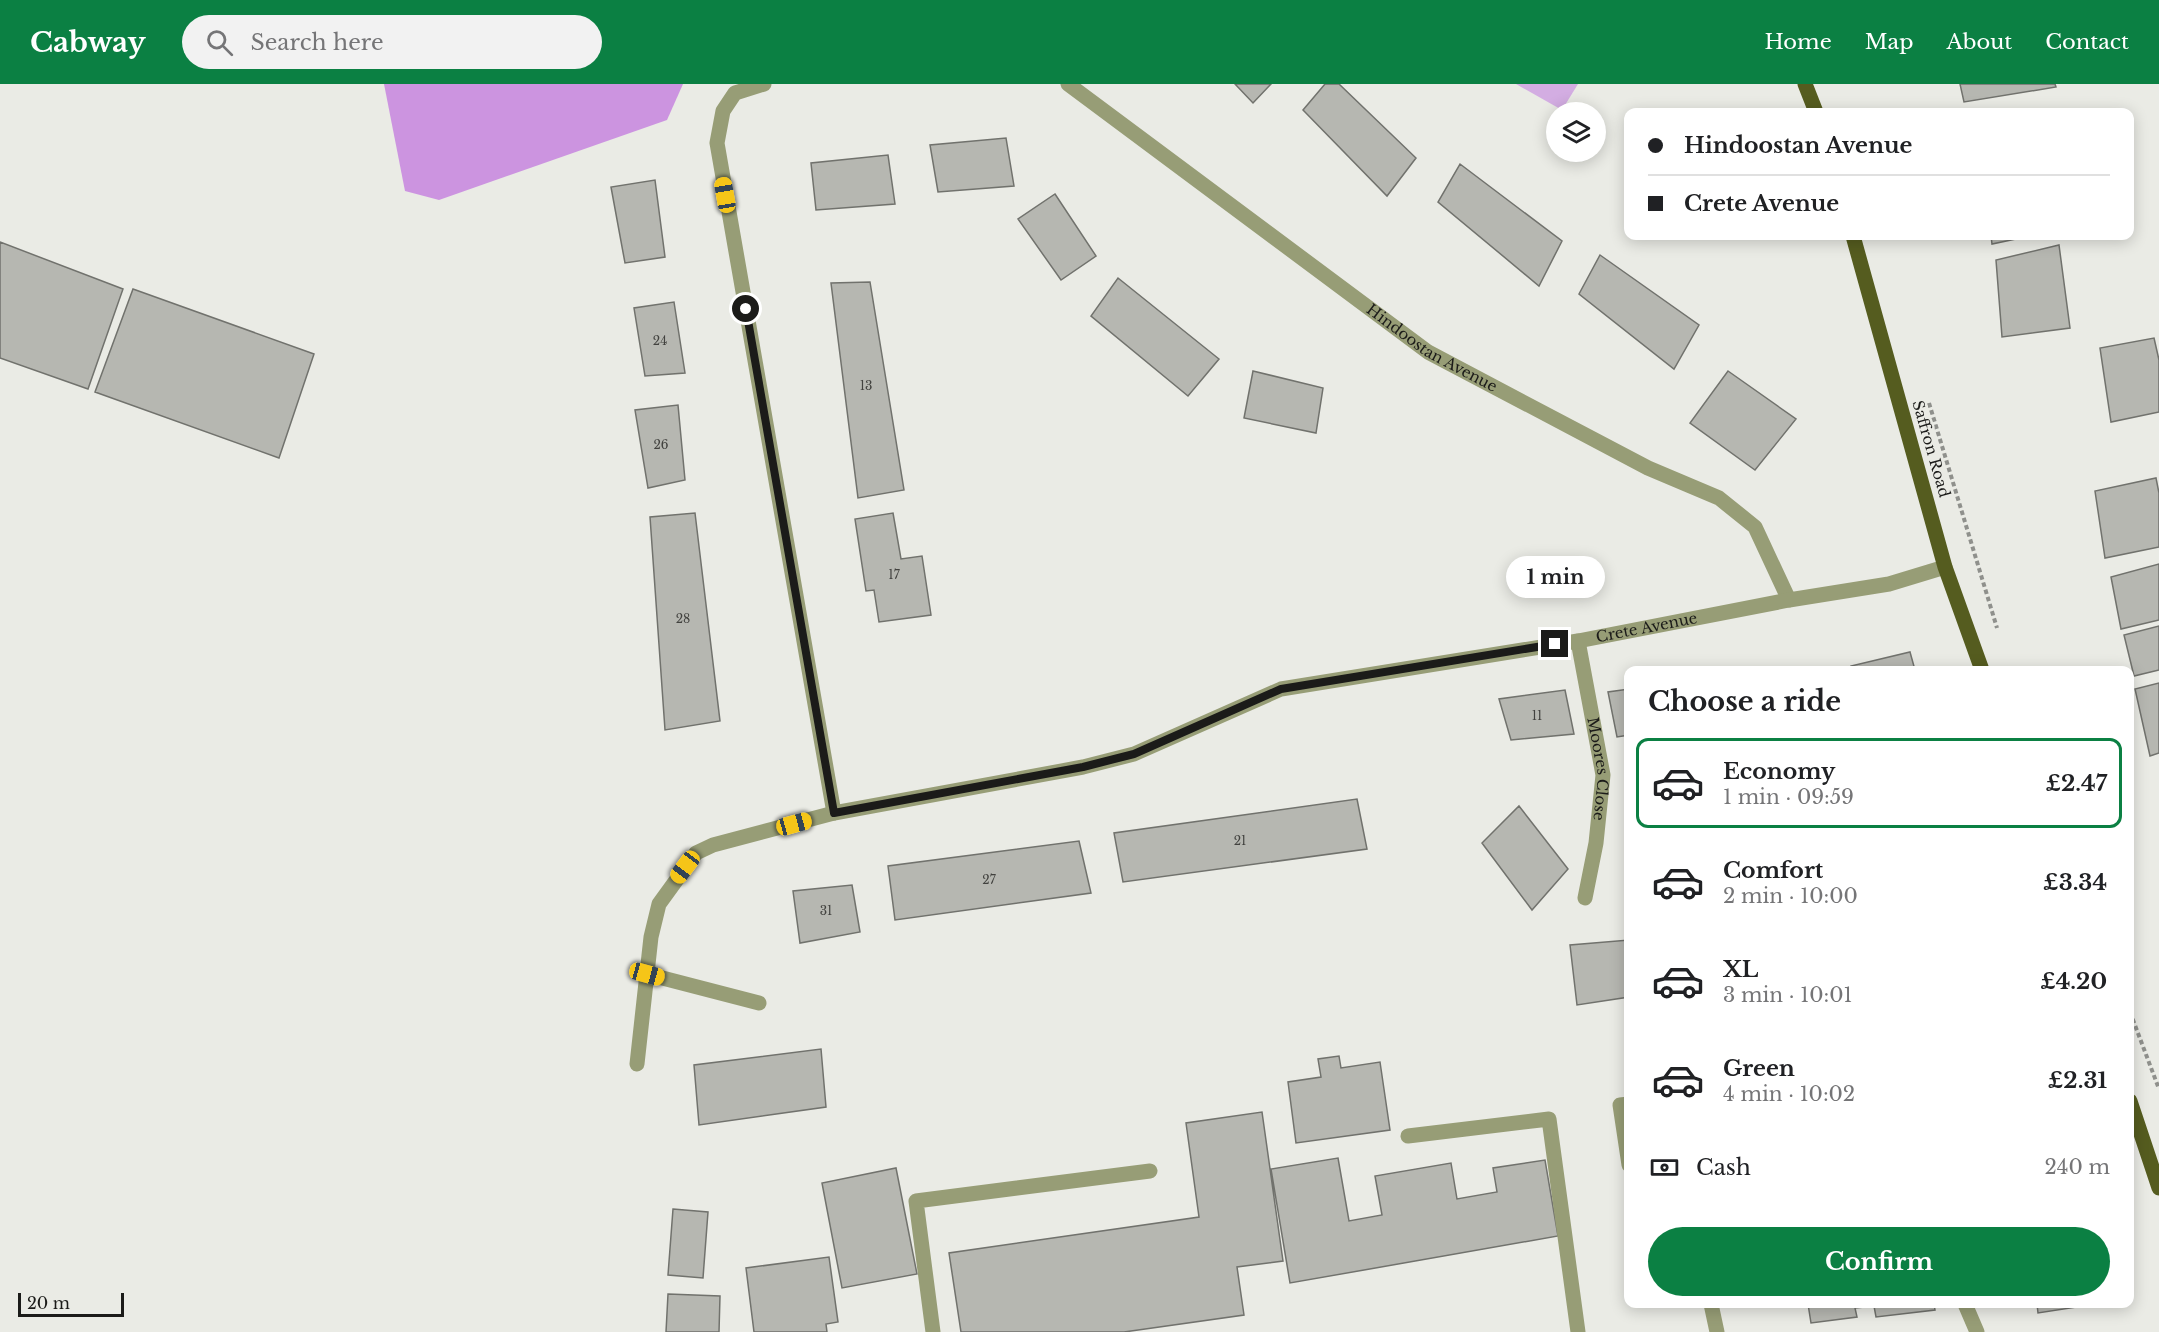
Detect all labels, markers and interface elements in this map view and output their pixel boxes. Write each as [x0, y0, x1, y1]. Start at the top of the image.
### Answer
search box [182, 15, 602, 69]
text: Cabway [30, 25, 146, 60]
icon: search [203, 26, 236, 59]
text: Search here [251, 29, 384, 56]
text: Home [1765, 29, 1832, 55]
text: Map [1865, 29, 1913, 55]
text: About [1946, 29, 2012, 55]
text: Contact [2045, 29, 2129, 55]
map controls [1546, 102, 1606, 162]
button: layers [1546, 102, 1606, 162]
text: Hindoostan Avenue [1684, 132, 1912, 159]
car [713, 176, 737, 214]
text: Crete Avenue [1684, 190, 1839, 217]
route start [732, 295, 759, 322]
street label: Hindoostan Avenue [1363, 300, 1501, 396]
house number: 24 [653, 333, 667, 348]
house number: 13 [860, 378, 872, 393]
street label: Saffron Road [1909, 398, 1954, 500]
house number: 26 [653, 437, 669, 452]
callout: 1 min [1506, 557, 1604, 599]
text: 1 min [1527, 565, 1584, 589]
house number: 17 [888, 567, 901, 582]
street label: Crete Avenue [1594, 608, 1699, 646]
house number: 28 [676, 611, 690, 626]
route end [1541, 630, 1568, 657]
text: Choose a ride [1648, 685, 1841, 718]
house number: 11 [1532, 708, 1542, 723]
street label: Moores Close [1583, 716, 1613, 822]
icon: car [1651, 756, 1705, 810]
text: Economy [1723, 758, 1835, 785]
text: £2.47 [2045, 770, 2107, 797]
text: 1 min · 09:59 [1723, 785, 1854, 809]
car [774, 811, 814, 837]
house number: 21 [1234, 833, 1246, 848]
car [667, 847, 703, 887]
icon: car [1651, 855, 1705, 909]
text: Comfort [1723, 857, 1823, 884]
text: £3.34 [2043, 869, 2107, 896]
house number: 27 [982, 872, 997, 887]
text: 2 min · 10:00 [1723, 884, 1858, 908]
house number: 31 [820, 903, 832, 918]
icon: car [1651, 954, 1705, 1008]
text: XL [1723, 956, 1758, 983]
car [627, 961, 667, 987]
text: £4.20 [2040, 968, 2107, 995]
text: 3 min · 10:01 [1723, 983, 1852, 1007]
icon: car [1651, 1053, 1705, 1107]
text: Green [1723, 1055, 1795, 1082]
text: £2.31 [2048, 1067, 2107, 1094]
text: 4 min · 10:02 [1723, 1082, 1855, 1106]
icon: cash [1648, 1151, 1681, 1184]
text: Cash [1696, 1154, 1751, 1181]
text: 240 m [2045, 1155, 2110, 1179]
button: Confirm [1648, 1227, 2110, 1296]
scale bar [18, 1290, 124, 1318]
text: 20 m [27, 1293, 70, 1313]

